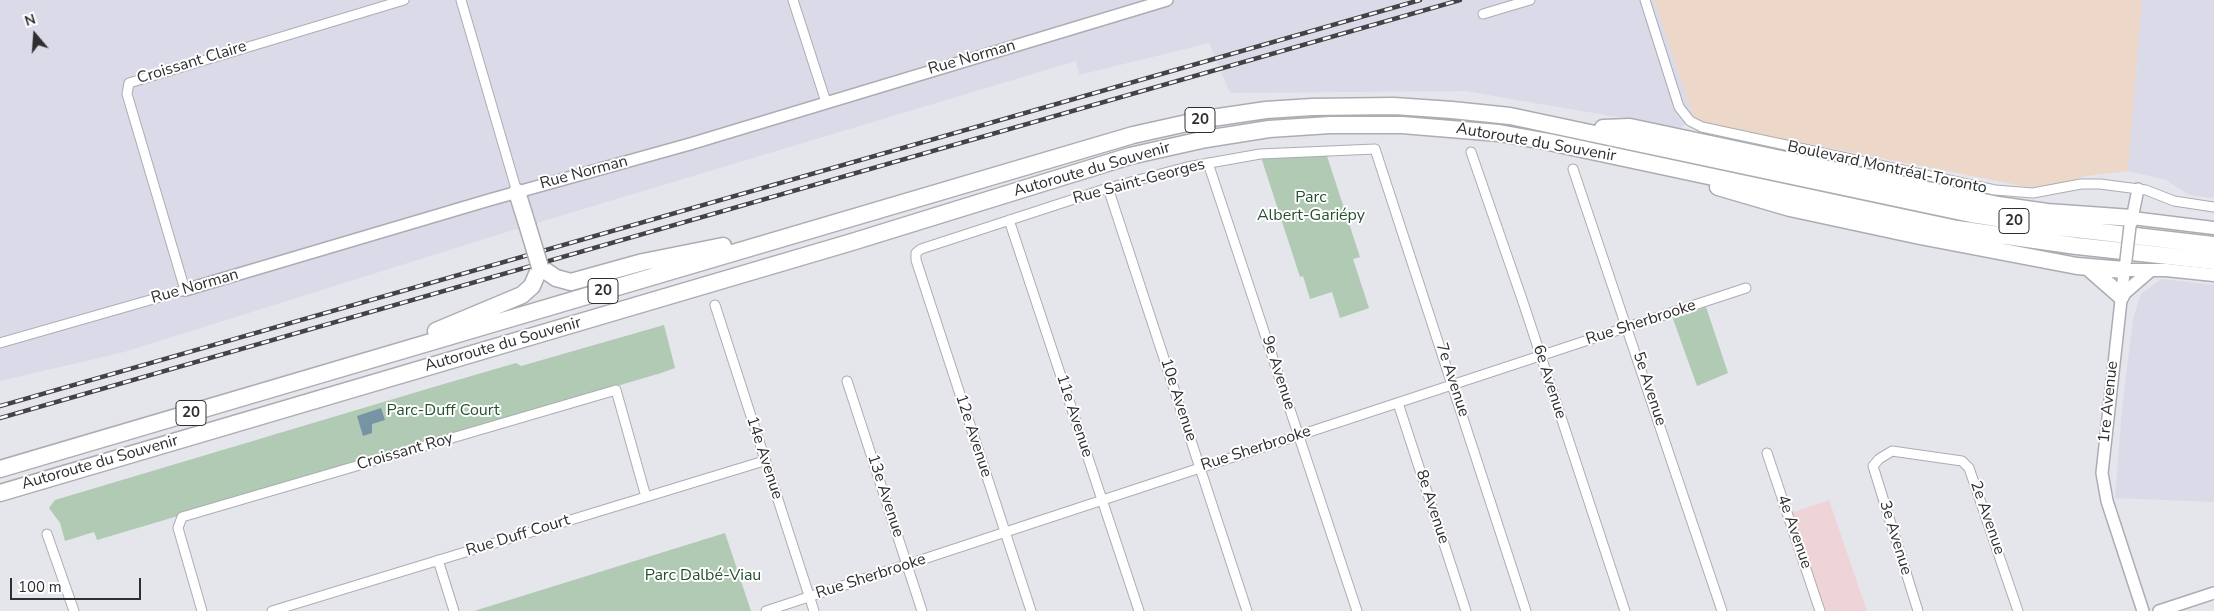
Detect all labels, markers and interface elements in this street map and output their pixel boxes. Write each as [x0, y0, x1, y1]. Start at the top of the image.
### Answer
north arrow [10, 10, 60, 60]
text: N [22, 10, 38, 31]
street label: Rue Norman [926, 36, 1018, 80]
street label: Croissant Claire [135, 37, 249, 89]
road number: 20 [1185, 108, 1215, 132]
street label: Autoroute du Souvenir [1455, 119, 1617, 167]
street label: Boulevard Montréal-Toronto [1786, 137, 1988, 199]
street label: Autoroute du Souvenir [1011, 138, 1173, 202]
street label: Rue Norman [538, 152, 630, 194]
street label: Rue Saint-Georges [1071, 155, 1207, 209]
park label: Parc Albert-Gariépy [1257, 188, 1365, 226]
road number: 20 [1999, 208, 2029, 234]
street label: Rue Norman [149, 265, 241, 309]
road number: 20 [588, 278, 618, 304]
street label: Rue Sherbrooke [1584, 296, 1698, 350]
street label: Autoroute du Souvenir [422, 313, 584, 377]
street label: 9e Avenue [1257, 334, 1299, 412]
street label: 7e Avenue [1431, 341, 1473, 419]
street label: 6e Avenue [1528, 343, 1570, 421]
street label: 5e Avenue [1628, 350, 1670, 428]
street label: 10e Avenue [1156, 356, 1200, 444]
street label: 1re Avenue [2095, 360, 2123, 444]
street label: 11e Avenue [1052, 372, 1096, 460]
street label: 12e Avenue [951, 392, 995, 480]
road number: 20 [176, 400, 206, 426]
park label: Parc-Duff Court [386, 401, 500, 421]
street label: 14e Avenue [742, 414, 786, 502]
street label: Rue Sherbrooke [1199, 422, 1313, 476]
street label: Croissant Roy [355, 429, 455, 475]
street label: Autoroute du Souvenir [19, 431, 181, 495]
street label: 13e Avenue [863, 452, 907, 540]
street label: 8e Avenue [1411, 468, 1453, 546]
street label: 2e Avenue [1965, 479, 2009, 557]
street label: 4e Avenue [1772, 493, 1816, 571]
street label: 3e Avenue [1875, 499, 1915, 577]
street label: Rue Duff Court [464, 511, 572, 561]
street label: Rue Sherbrooke [814, 550, 928, 604]
park label: Parc Dalbé-Viau [645, 566, 761, 586]
scale bar [12, 568, 144, 600]
text: 100 m [18, 577, 62, 597]

